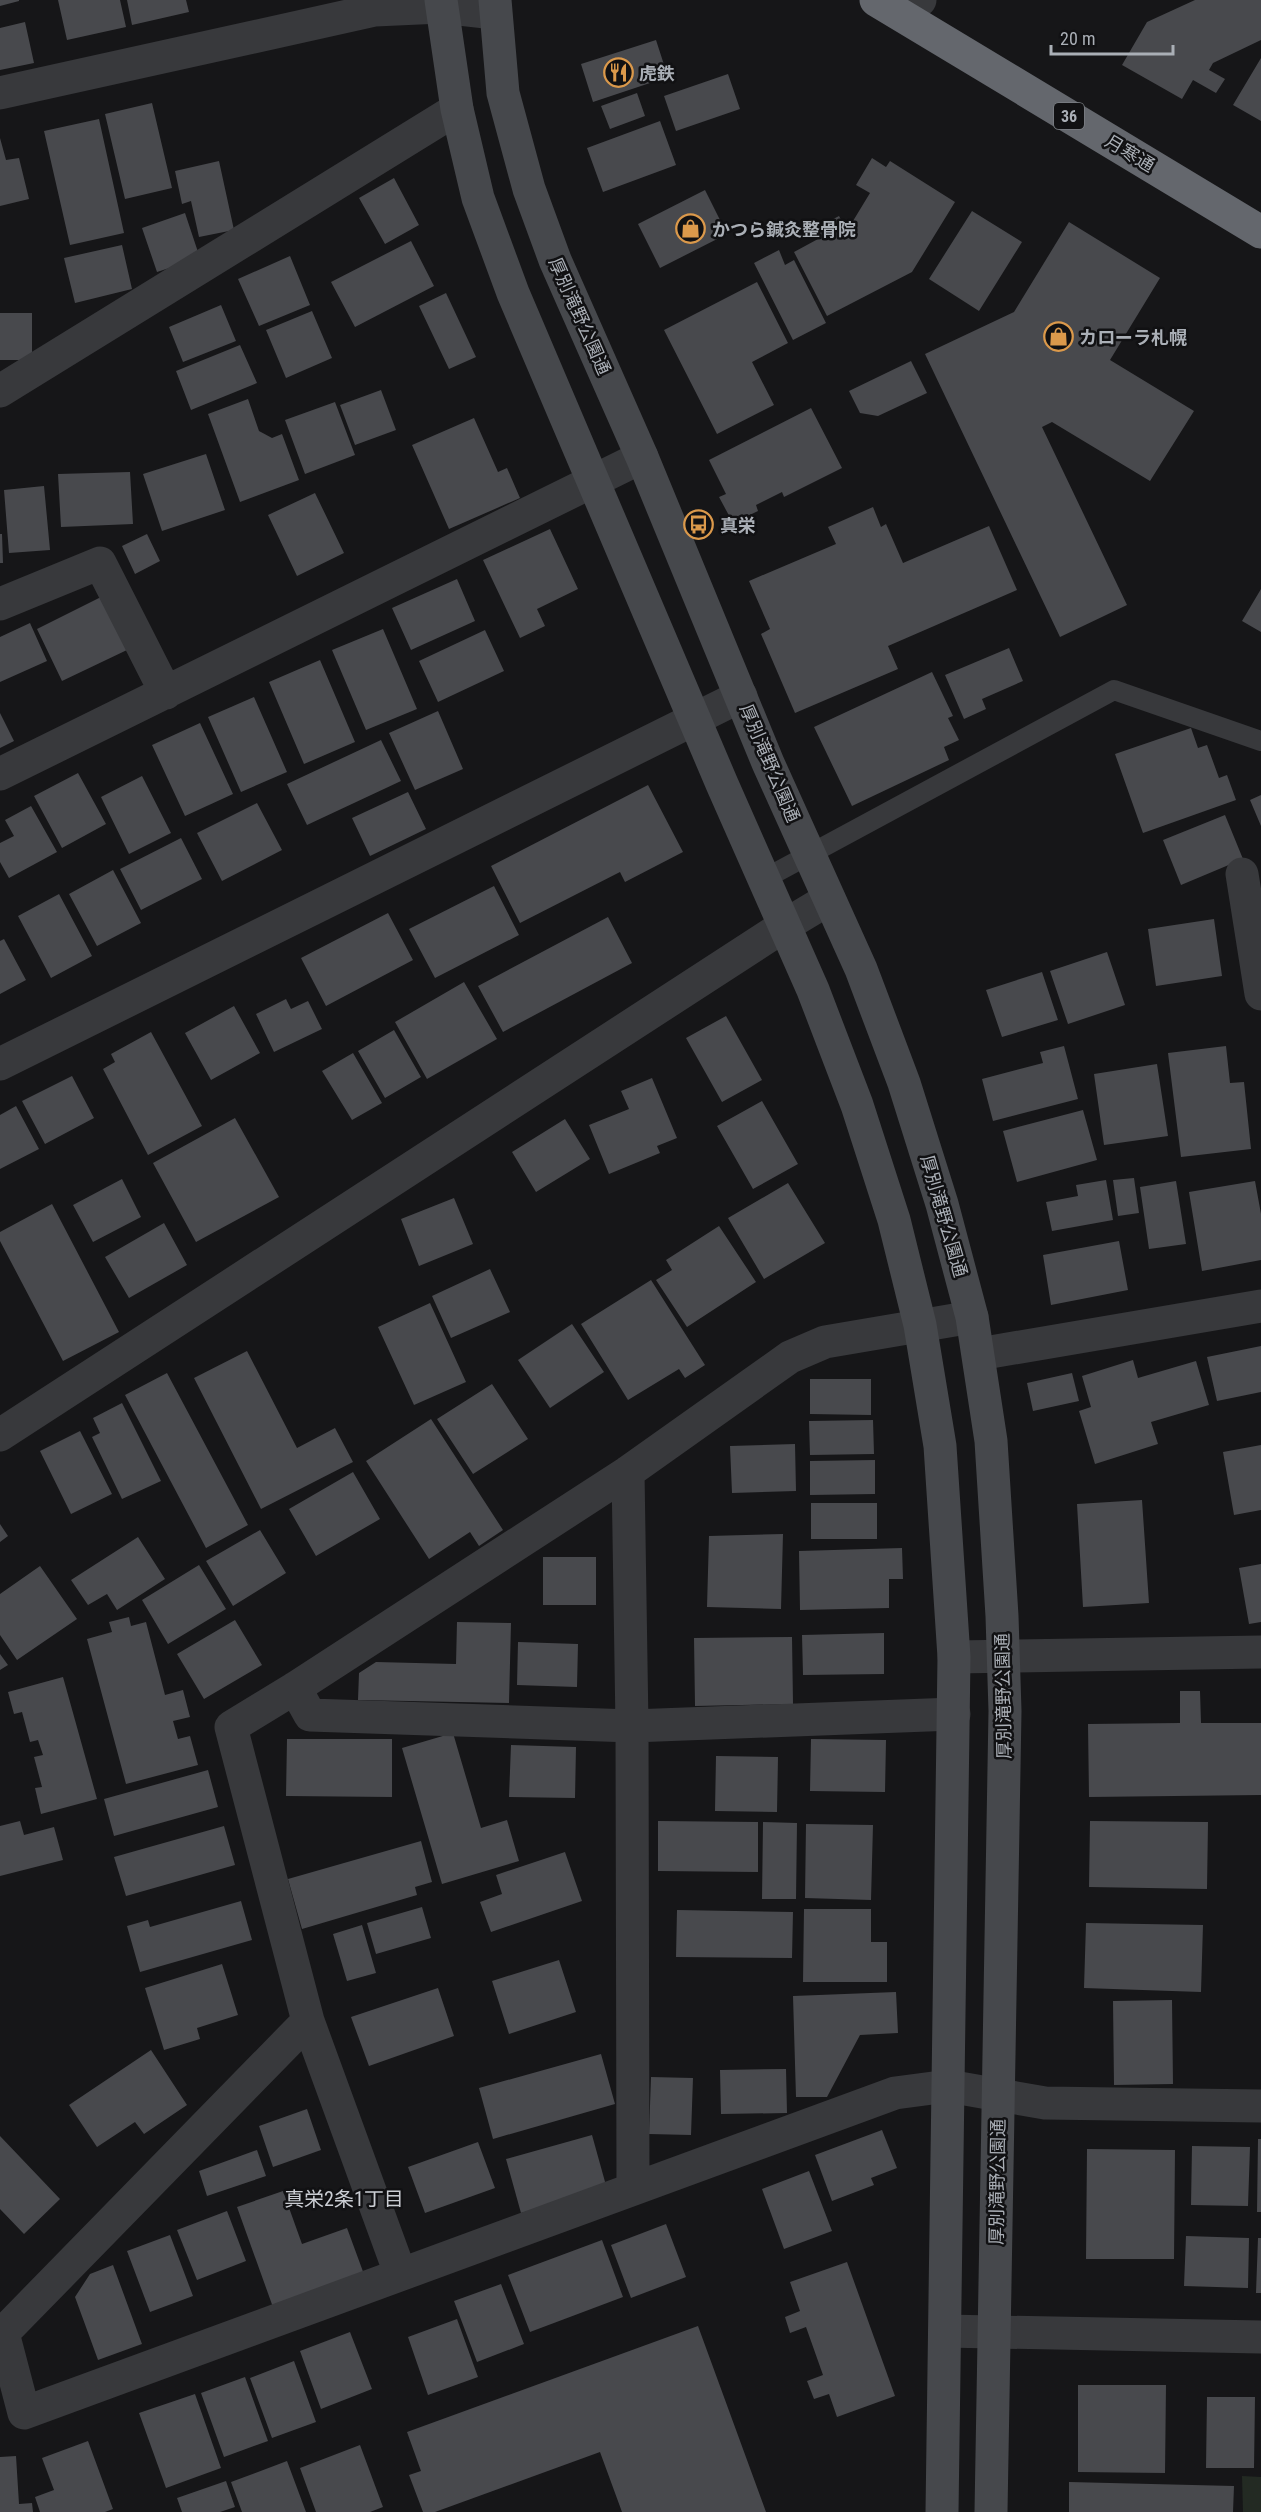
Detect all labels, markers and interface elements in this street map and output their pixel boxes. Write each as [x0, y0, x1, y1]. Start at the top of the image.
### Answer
scale bar [1051, 18, 1172, 56]
text: 20 m [1060, 28, 1095, 49]
restaurant icon: 虎鉄 [602, 57, 634, 89]
place label: 虎鉄 [639, 63, 675, 84]
road number: 36 [1054, 103, 1084, 129]
street label: 月寒通 [1101, 130, 1159, 176]
shop icon: かつら鍼灸整骨院 [675, 213, 707, 245]
place label: かつら鍼灸整骨院 [712, 219, 856, 240]
street label: 厚別滝野公園通 [545, 254, 615, 378]
shop icon: カローラ札幌 [1042, 321, 1074, 353]
place label: カローラ札幌 [1079, 327, 1187, 348]
bus stop icon: 真栄 [683, 509, 715, 541]
place label: 真栄 [720, 515, 756, 536]
street label: 厚別滝野公園通 [736, 701, 804, 825]
street label: 厚別滝野公園通 [917, 1153, 971, 1279]
street label: 厚別滝野公園通 [991, 1633, 1015, 1759]
street label: 厚別滝野公園通 [985, 2119, 1009, 2245]
district label: 真栄2条1丁目 [284, 2187, 404, 2211]

